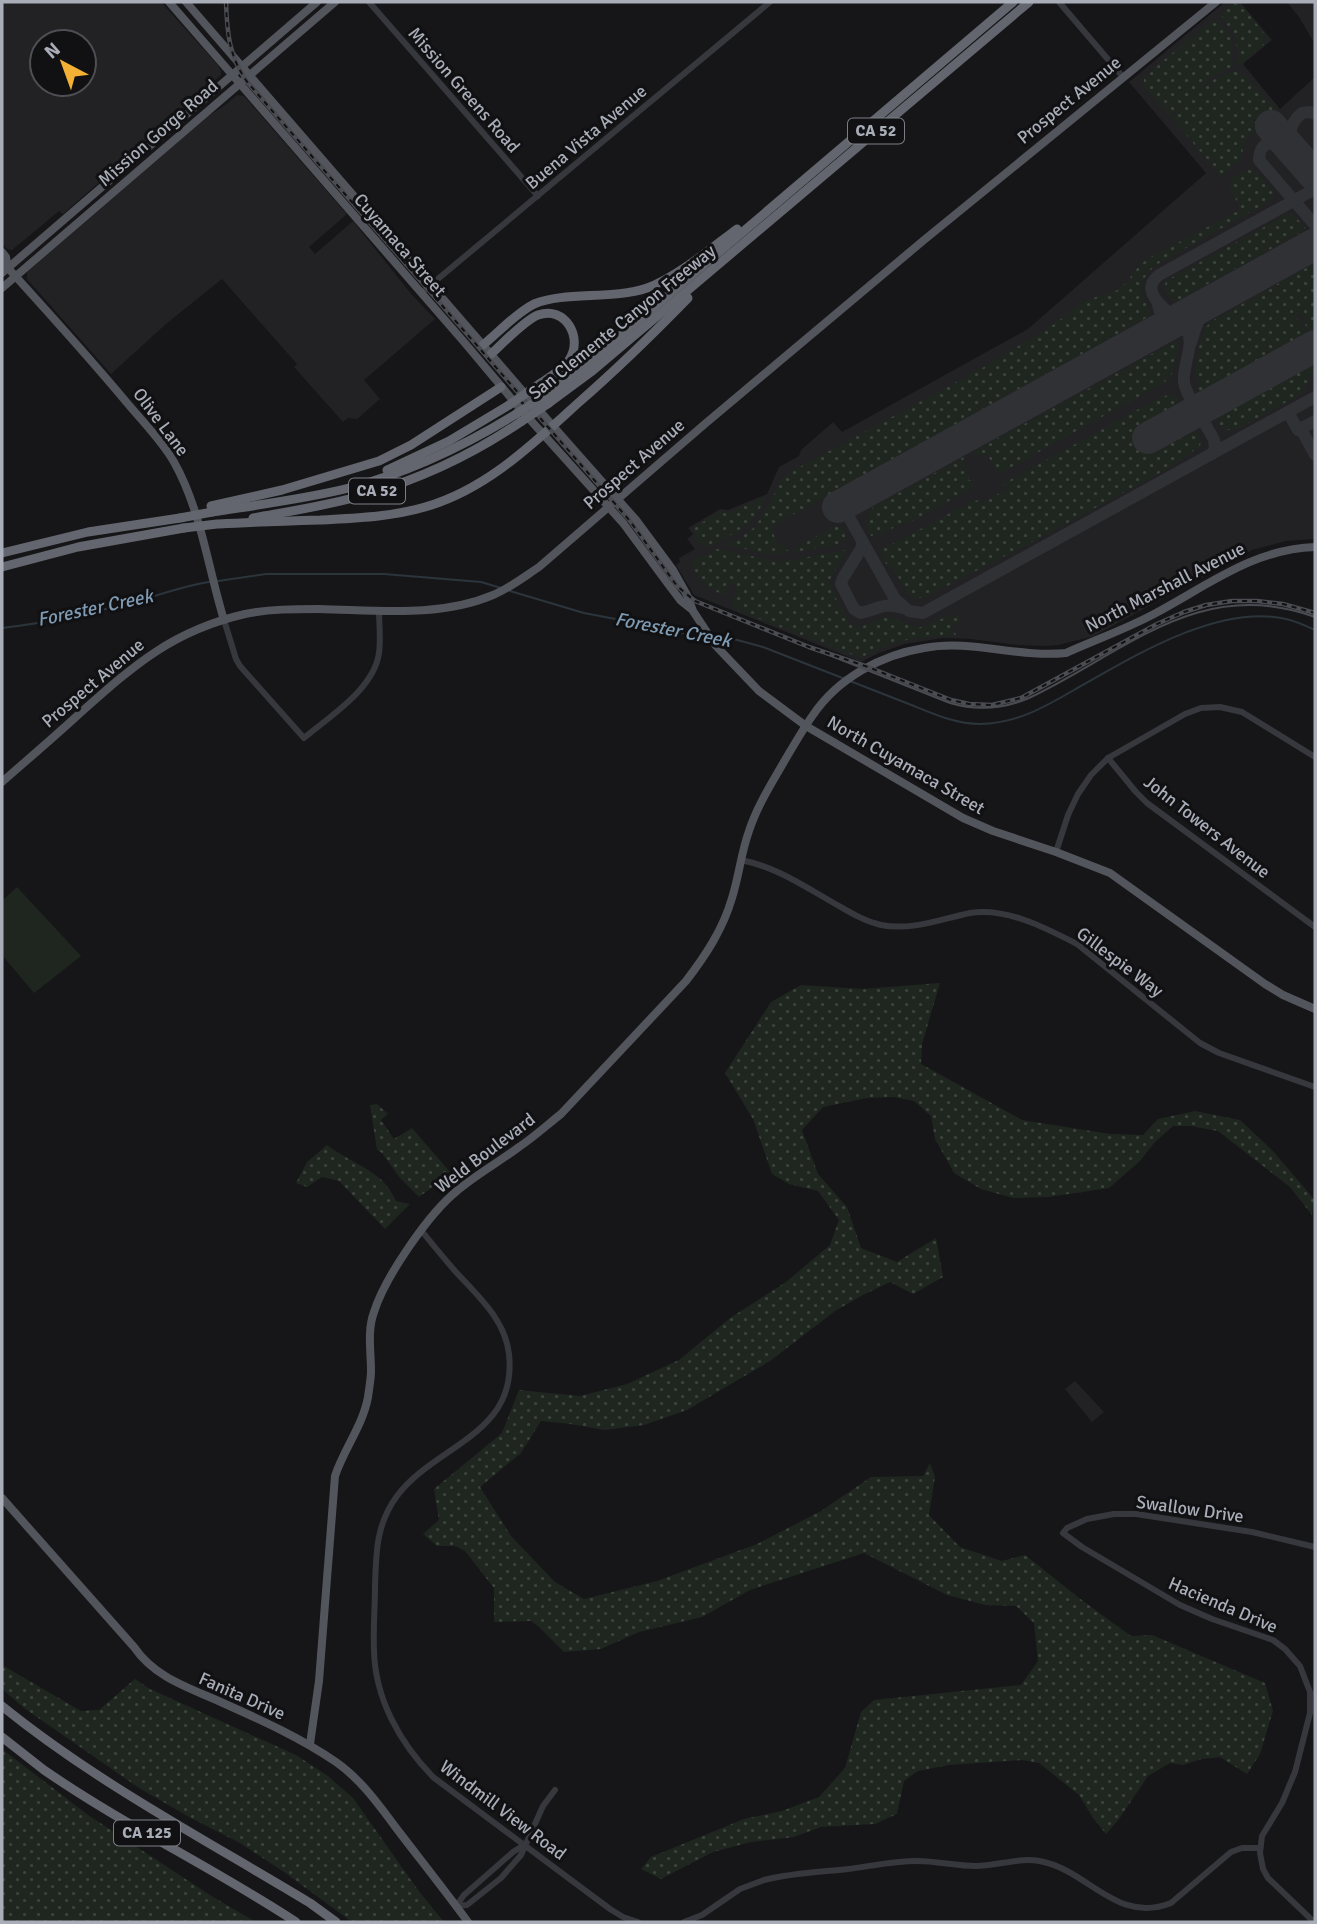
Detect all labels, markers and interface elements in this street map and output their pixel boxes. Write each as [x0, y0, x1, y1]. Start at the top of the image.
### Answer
street label: Mission Greens Road [403, 23, 525, 157]
north arrow [28, 28, 98, 98]
text: N [40, 38, 65, 64]
street label: Prospect Avenue [1013, 51, 1125, 149]
street label: Mission Gorge Road [94, 75, 222, 191]
street label: Buena Vista Avenue [521, 80, 651, 194]
road number: CA 52 [848, 119, 904, 144]
street label: Cuyamaca Street [349, 189, 451, 301]
street label: San Clemente Canyon Freeway [524, 239, 720, 404]
street label: Olive Lane [128, 383, 194, 461]
street label: Prospect Avenue [579, 414, 689, 514]
road number: CA 52 [349, 478, 405, 504]
street label: North Marshall Avenue [1081, 537, 1249, 637]
water label: Forester Creek [35, 584, 156, 632]
water label: Forester Creek [613, 607, 734, 653]
street label: Prospect Avenue [37, 634, 149, 732]
street label: North Cuyamaca Street [823, 711, 989, 819]
street label: John Towers Avenue [1140, 771, 1274, 883]
street label: Gillespie Way [1072, 922, 1168, 1002]
street label: Weld Boulevard [431, 1108, 539, 1198]
street label: Swallow Drive [1135, 1491, 1245, 1527]
street label: Hacienda Drive [1165, 1572, 1281, 1638]
street label: Fanita Drive [195, 1667, 289, 1725]
street label: Windmill View Road [435, 1755, 571, 1865]
road number: CA 125 [114, 1820, 180, 1845]

